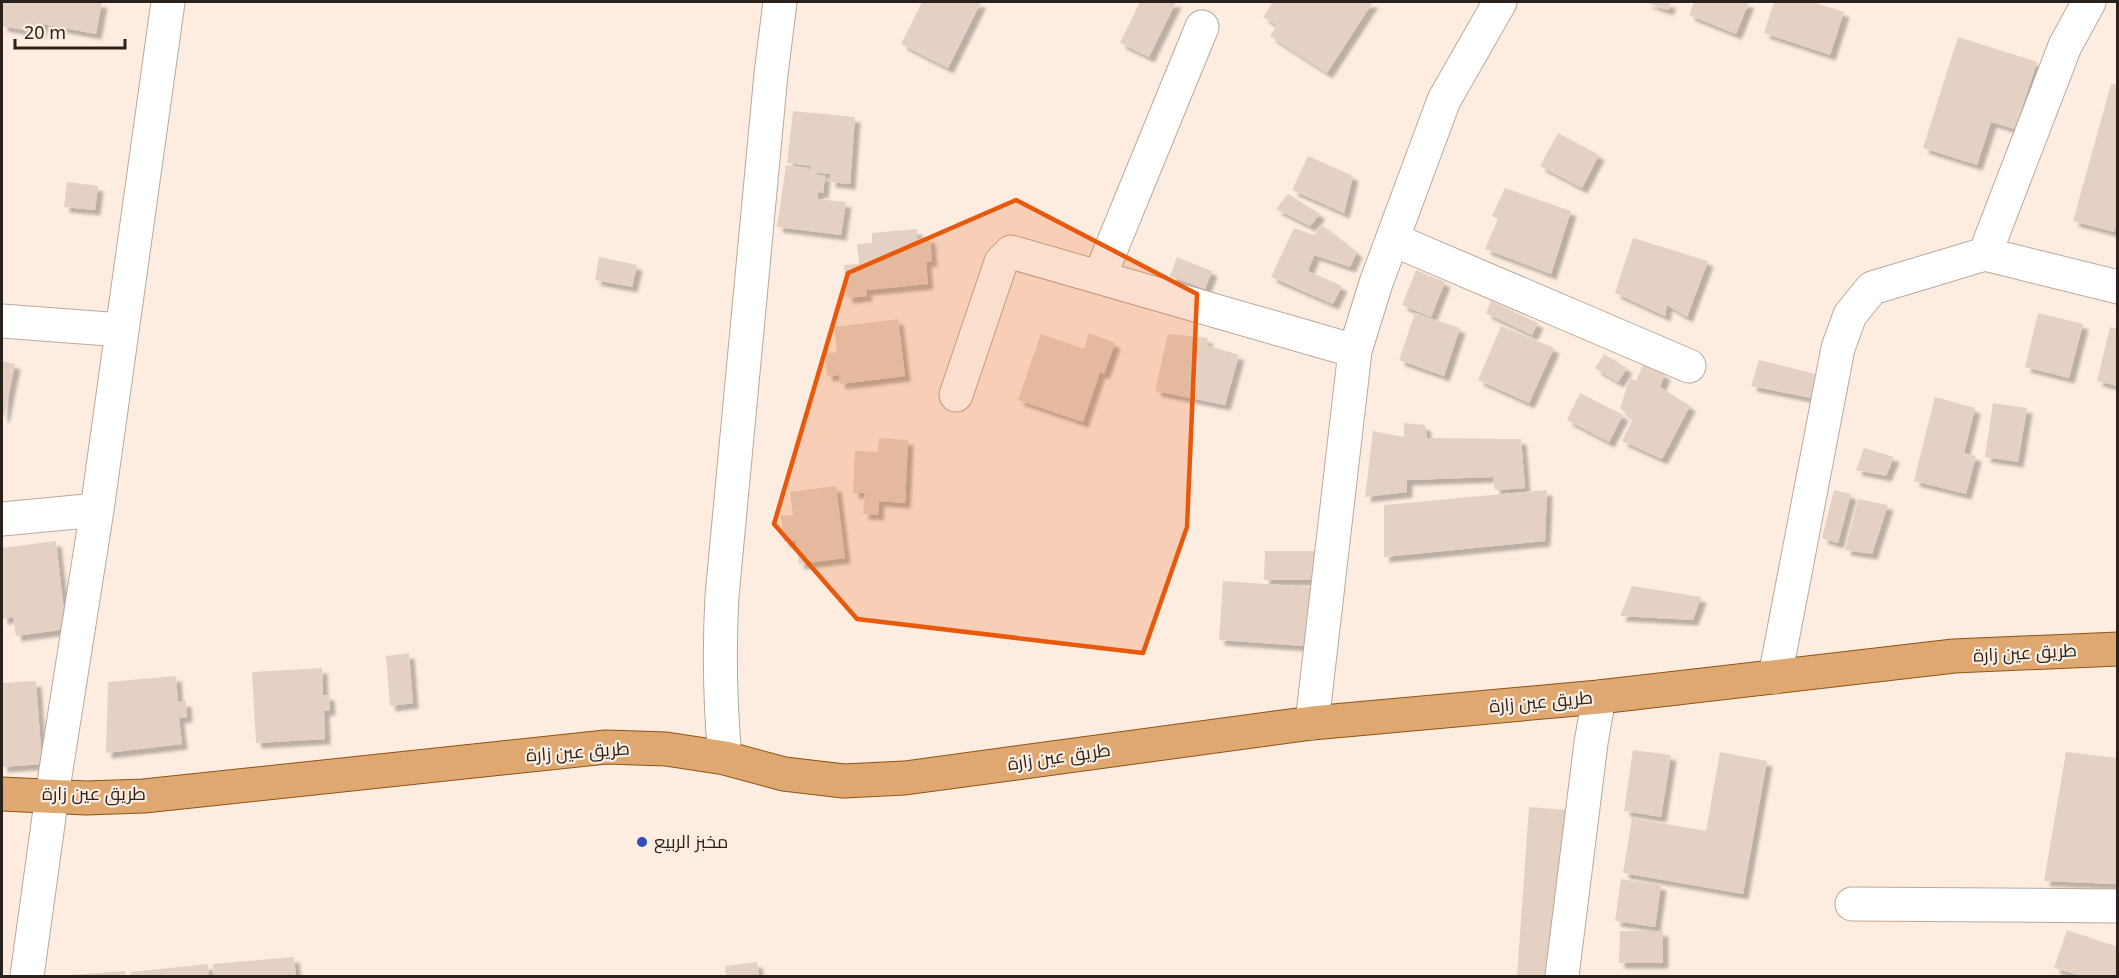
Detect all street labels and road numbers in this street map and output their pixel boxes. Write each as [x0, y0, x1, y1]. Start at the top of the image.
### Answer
street label: طريق عين زارة [1972, 637, 2077, 668]
street label: طريق عين زارة [1488, 685, 1594, 718]
street label: طريق عين زارة [525, 735, 631, 768]
street label: طريق عين زارة [1006, 737, 1112, 776]
street label: طريق عين زارة [42, 781, 146, 806]

